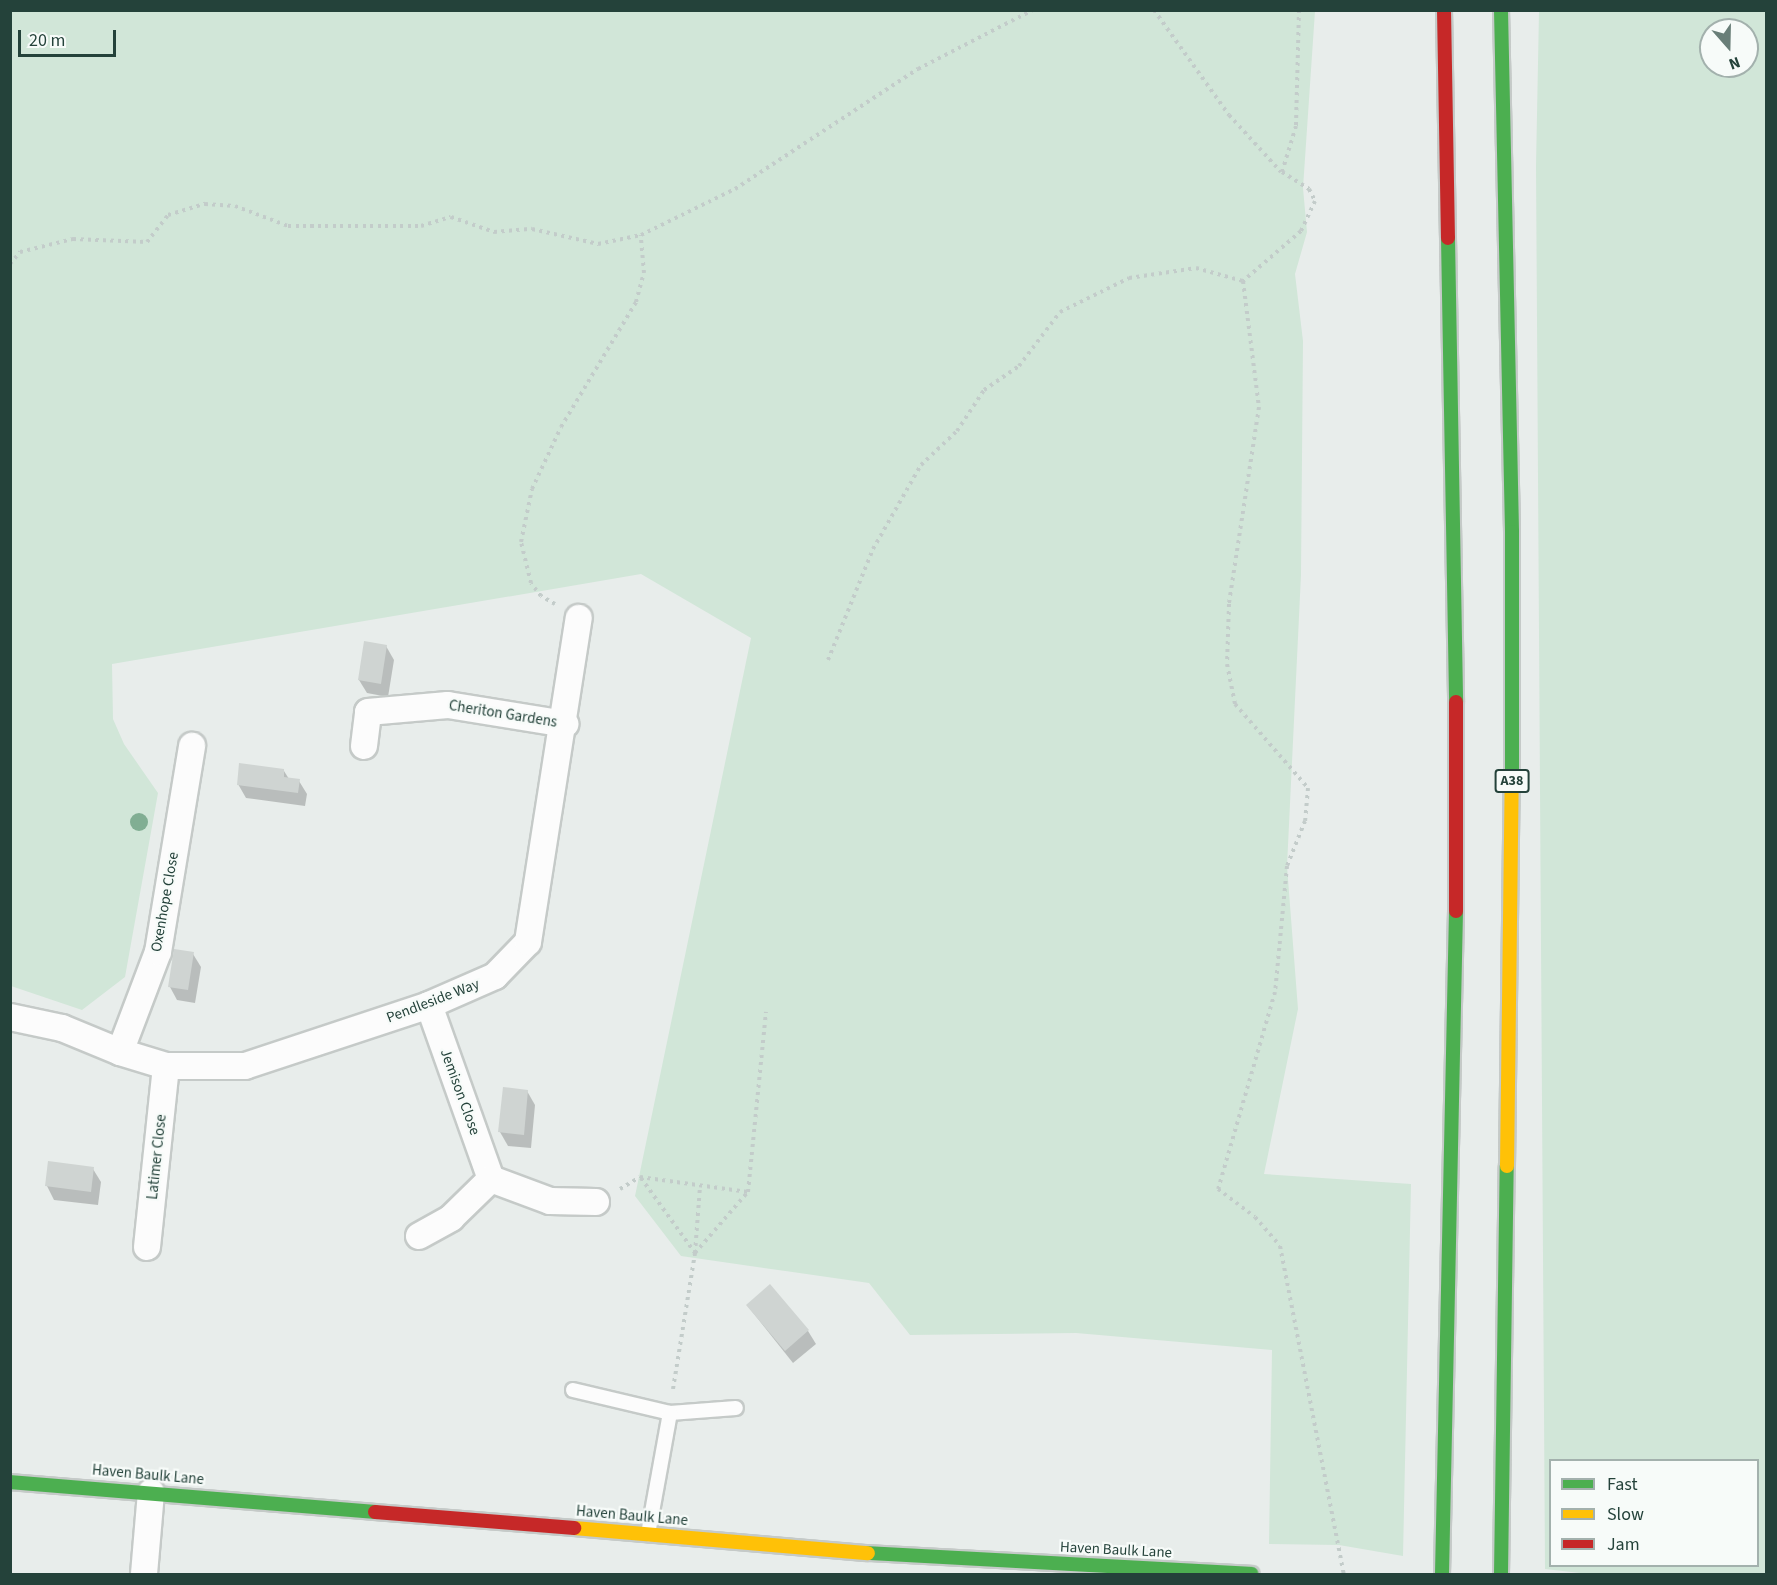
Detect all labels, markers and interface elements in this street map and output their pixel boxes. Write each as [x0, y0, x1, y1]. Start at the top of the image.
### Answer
scale bar [21, 18, 118, 56]
north arrow [1699, 18, 1759, 78]
text: 20 m [29, 28, 65, 53]
text: N [1726, 51, 1743, 75]
street label: Cheriton Gardens [448, 697, 558, 731]
road number: A38 [1494, 770, 1530, 792]
street label: Oxenhope Close [147, 851, 183, 953]
street label: Pendleside Way [384, 975, 482, 1027]
street label: Jemison Close [436, 1046, 484, 1138]
street label: Latimer Close [144, 1113, 170, 1201]
legend [1549, 1459, 1759, 1567]
street label: Haven Baulk Lane [91, 1461, 205, 1489]
text: Fast [1607, 1472, 1638, 1497]
street label: Haven Baulk Lane [575, 1502, 689, 1530]
text: Slow [1607, 1502, 1644, 1527]
text: Jam [1607, 1532, 1640, 1557]
street label: Haven Baulk Lane [1059, 1538, 1173, 1562]

